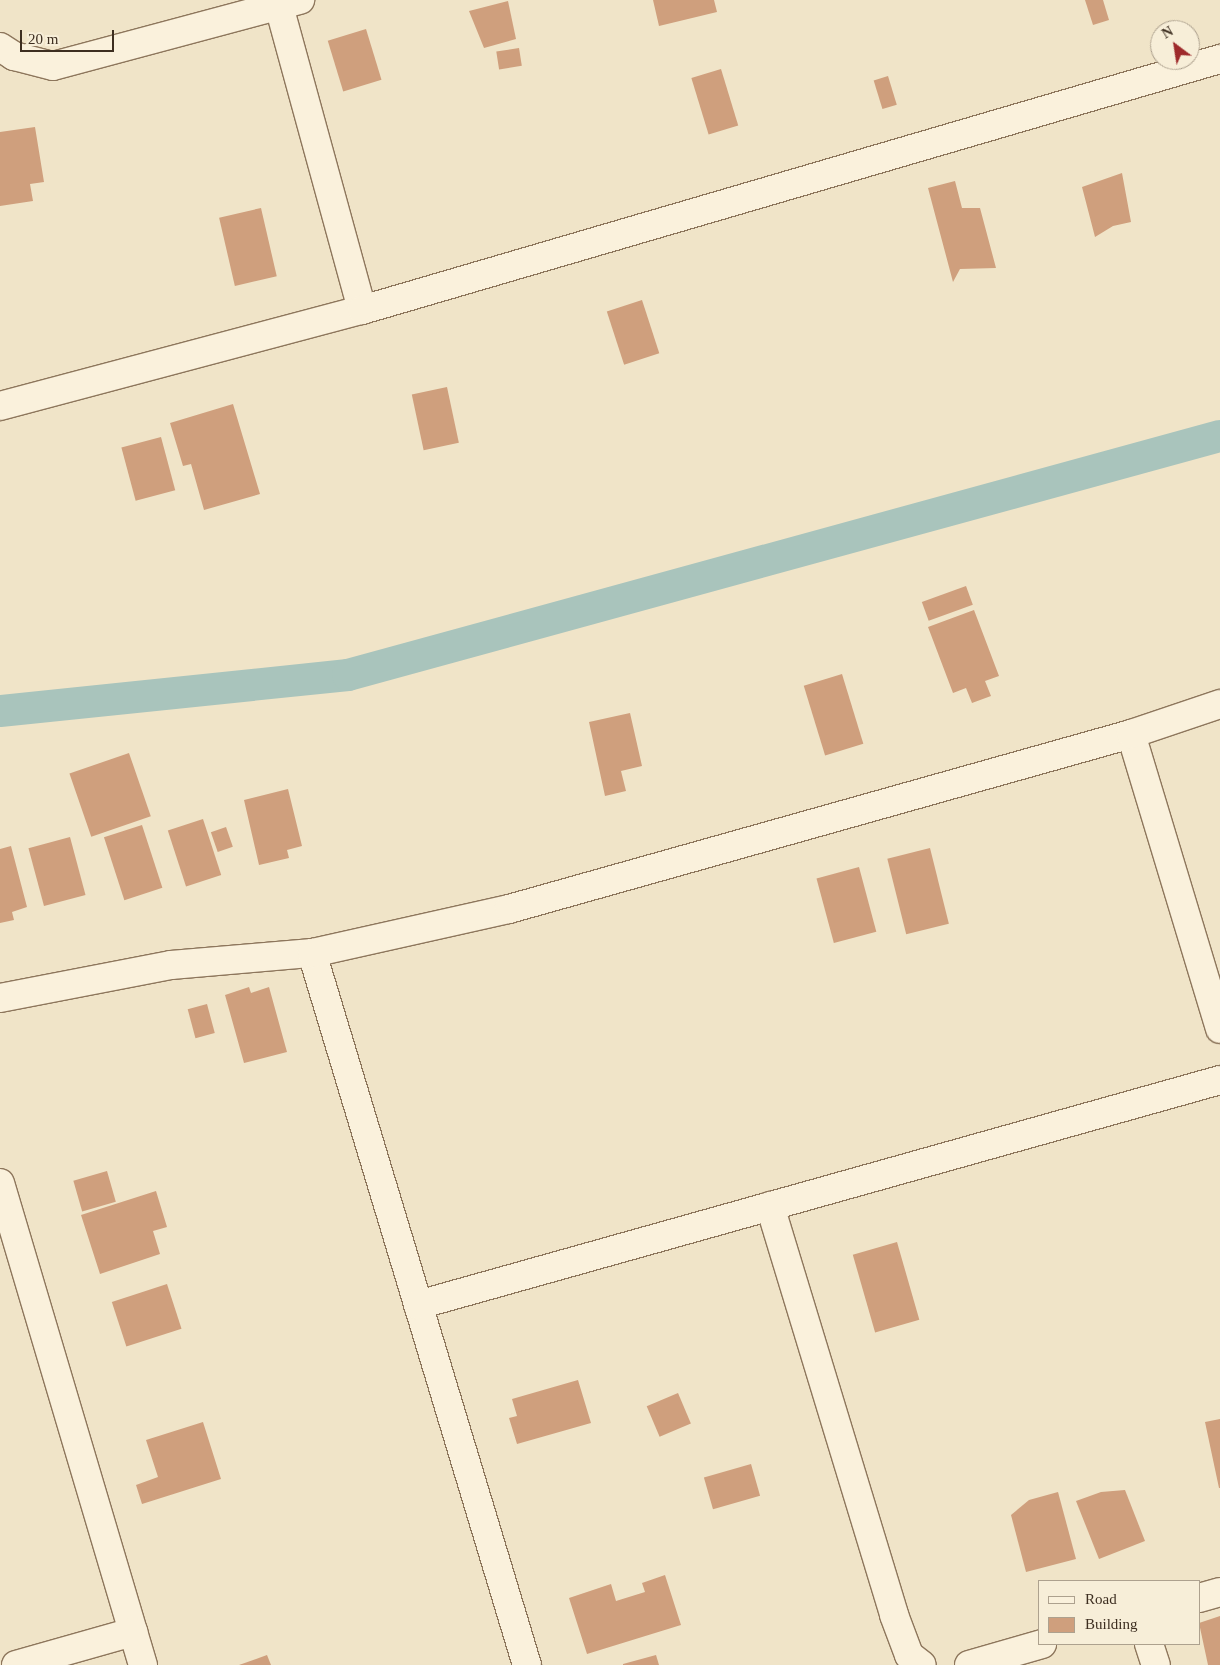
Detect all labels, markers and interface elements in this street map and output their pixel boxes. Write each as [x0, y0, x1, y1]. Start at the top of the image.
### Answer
scale bar [22, 20, 116, 52]
north arrow [1150, 20, 1200, 70]
text: N [1159, 24, 1176, 42]
text: 20 m [28, 31, 58, 47]
legend [1038, 1580, 1200, 1645]
text: Road [1085, 1591, 1117, 1607]
text: Building [1085, 1616, 1138, 1632]

